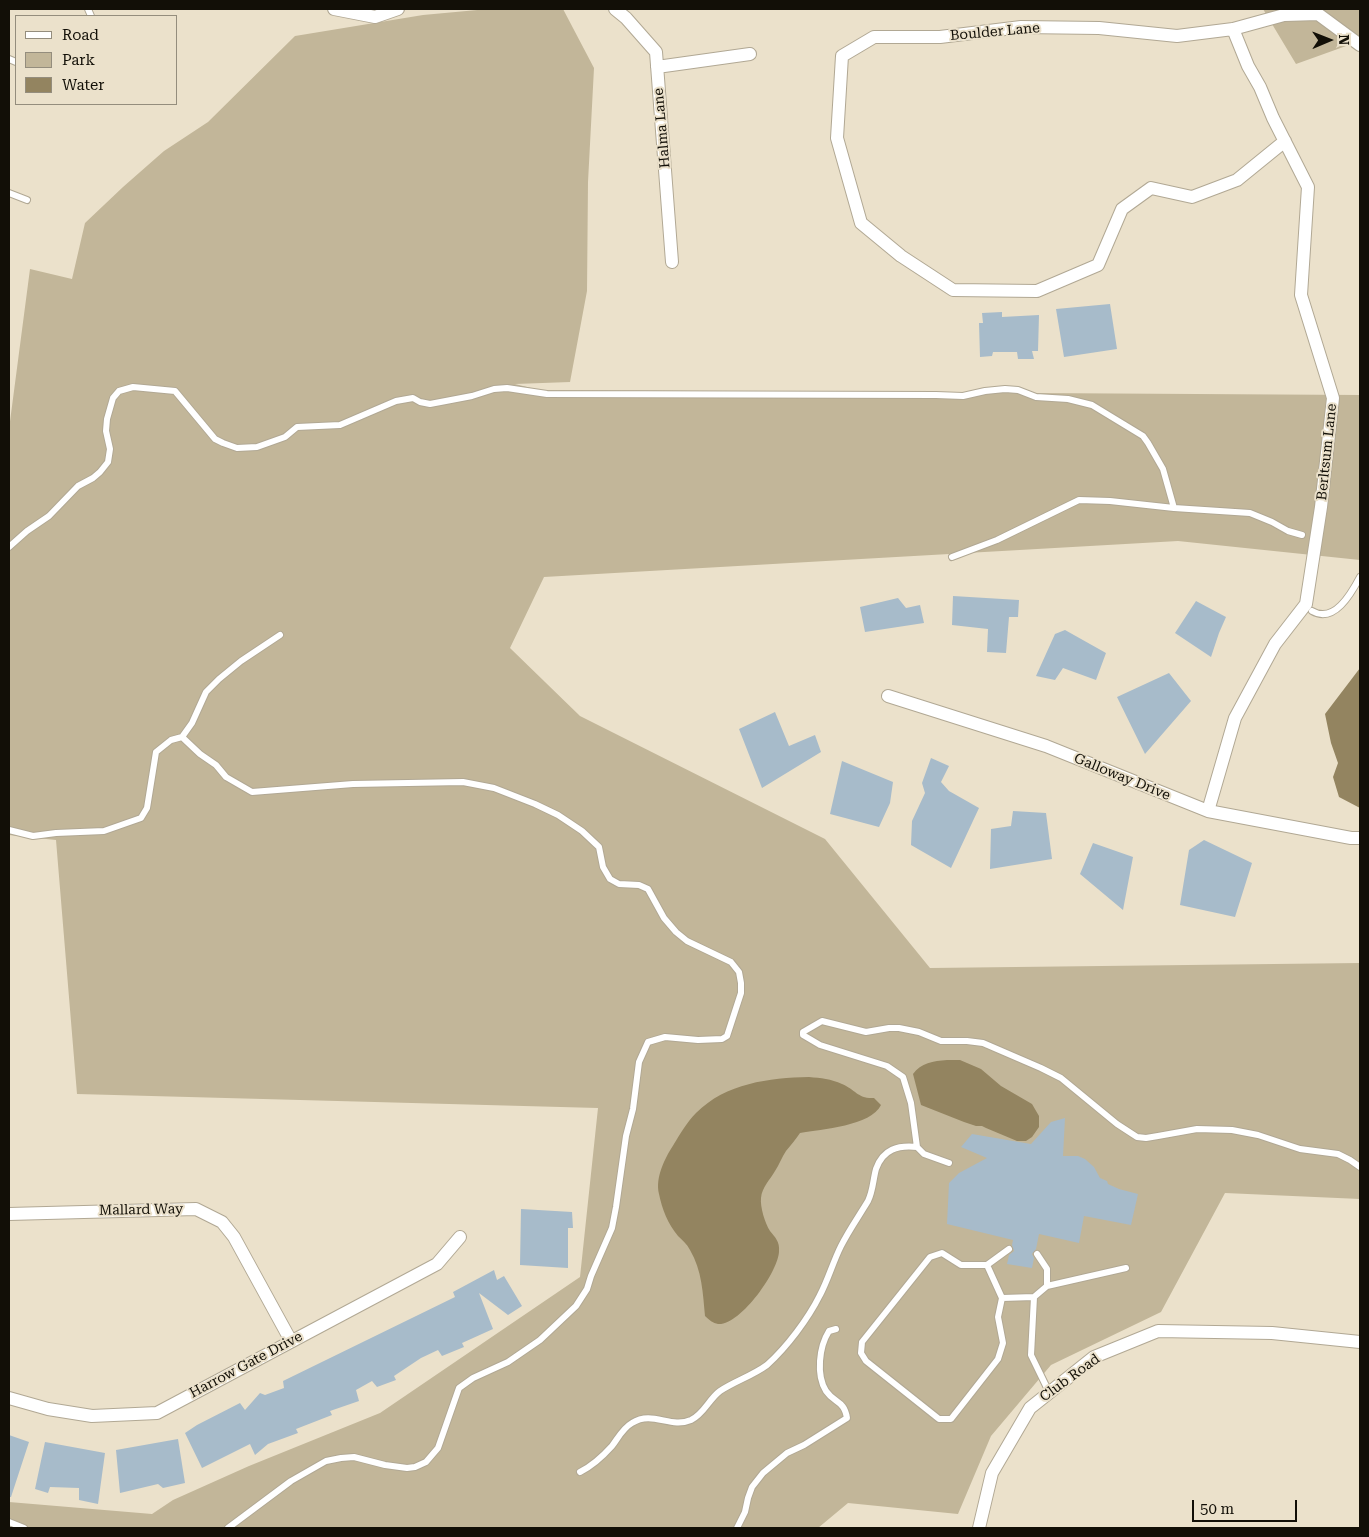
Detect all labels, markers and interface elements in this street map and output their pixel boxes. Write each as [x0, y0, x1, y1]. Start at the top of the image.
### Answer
legend [15, 15, 178, 105]
north arrow [1304, 15, 1354, 65]
street label: Boulder Lane [949, 20, 1041, 44]
text: Road [62, 26, 99, 44]
text: N [1336, 34, 1352, 45]
text: Park [62, 51, 95, 69]
text: Water [62, 76, 104, 94]
street label: Halma Lane [650, 87, 674, 169]
street label: Berltsum Lane [1314, 403, 1340, 501]
street label: Galloway Drive [1071, 750, 1173, 804]
street label: Mallard Way [99, 1201, 183, 1219]
street label: Harrow Gate Drive [187, 1328, 305, 1402]
street label: Club Road [1037, 1351, 1103, 1405]
scale bar [1194, 1490, 1299, 1522]
text: 50 m [1200, 1500, 1234, 1518]

